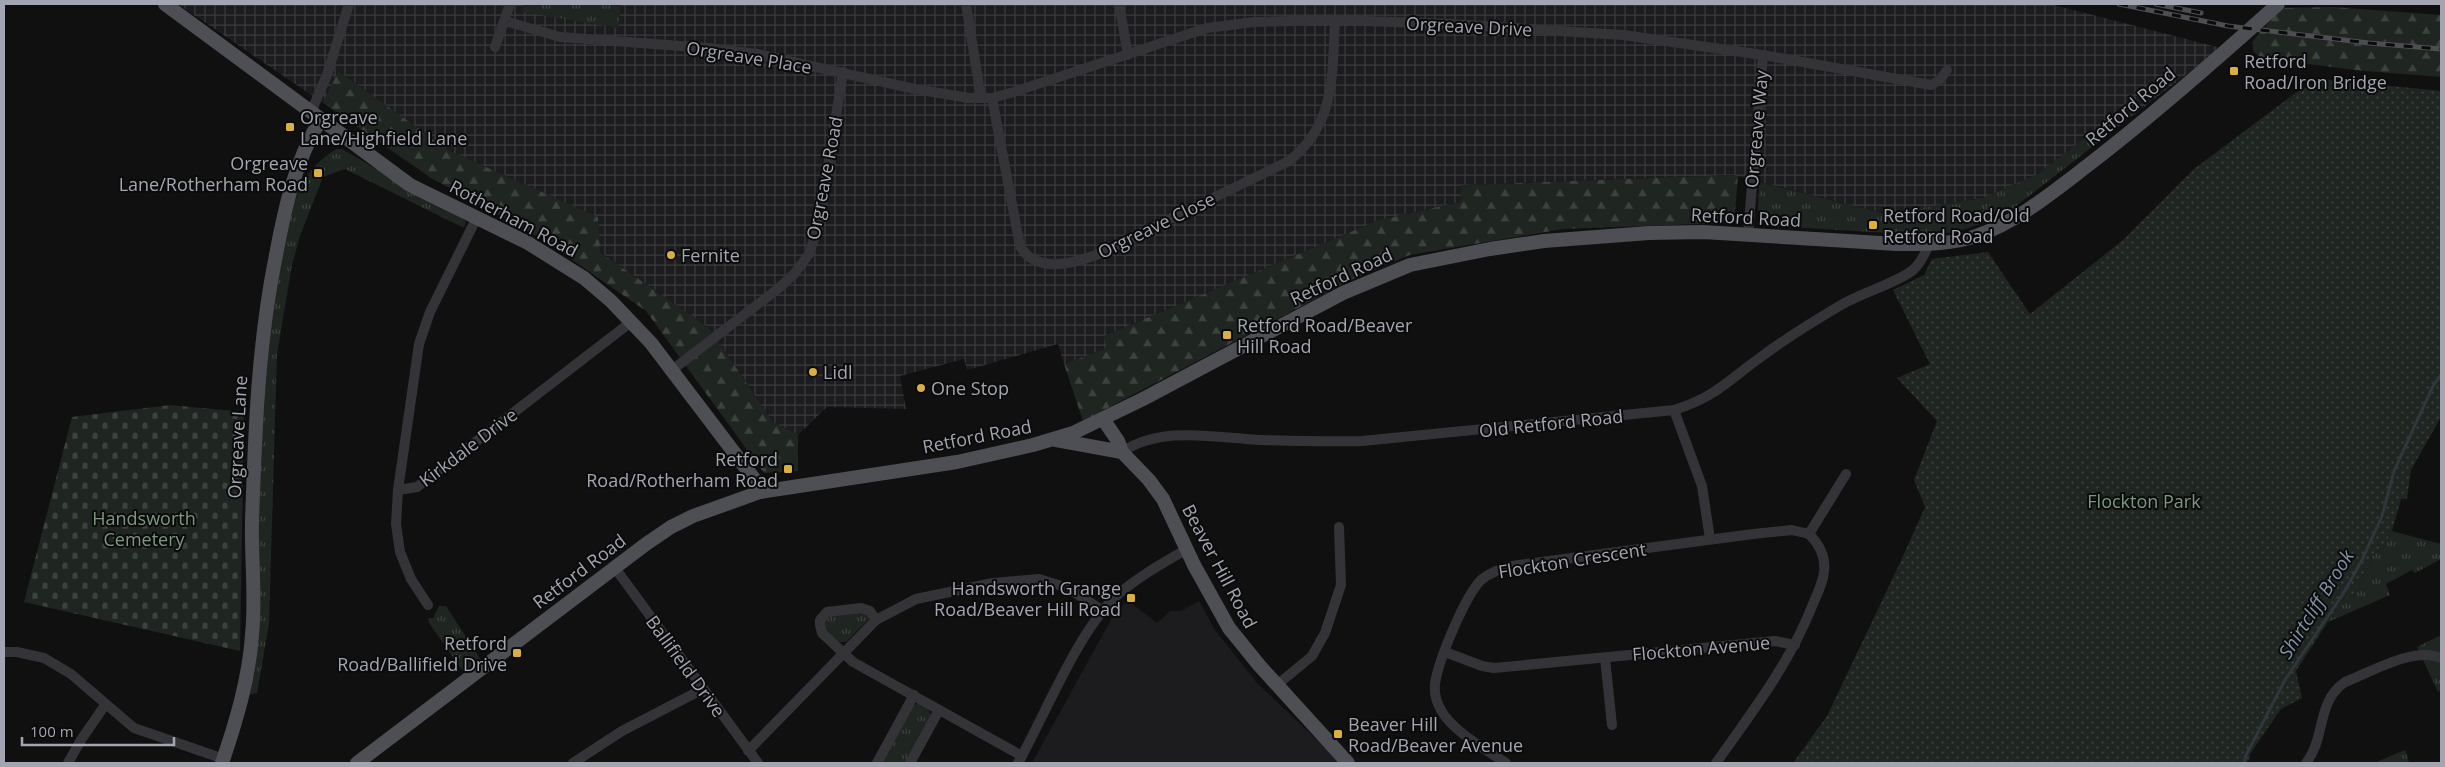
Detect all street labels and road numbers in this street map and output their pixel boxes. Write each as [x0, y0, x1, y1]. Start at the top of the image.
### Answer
street label: Orgreave Drive [1405, 11, 1533, 41]
street label: Orgreave Place [685, 35, 813, 79]
street label: Retford Road [2080, 61, 2180, 151]
street label: Orgreave Way [1739, 68, 1773, 189]
street label: Orgreave Road [800, 114, 848, 242]
street label: Rotherham Road [446, 174, 582, 262]
street label: Orgreave Close [1093, 186, 1219, 264]
street label: Retford Road [1690, 202, 1802, 232]
street label: Retford Road [1286, 242, 1396, 310]
street label: Orgreave Lane [222, 375, 252, 499]
street label: Kirkdale Drive [414, 402, 522, 492]
street label: Old Retford Road [1478, 404, 1624, 442]
street label: Retford Road [920, 414, 1034, 458]
street label: Beaver Hill Road [1177, 500, 1263, 632]
street label: Retford Road [528, 528, 630, 614]
street label: Flockton Crescent [1496, 536, 1648, 584]
street label: Ballifield Drive [641, 610, 731, 722]
street label: Flockton Avenue [1631, 630, 1771, 666]

